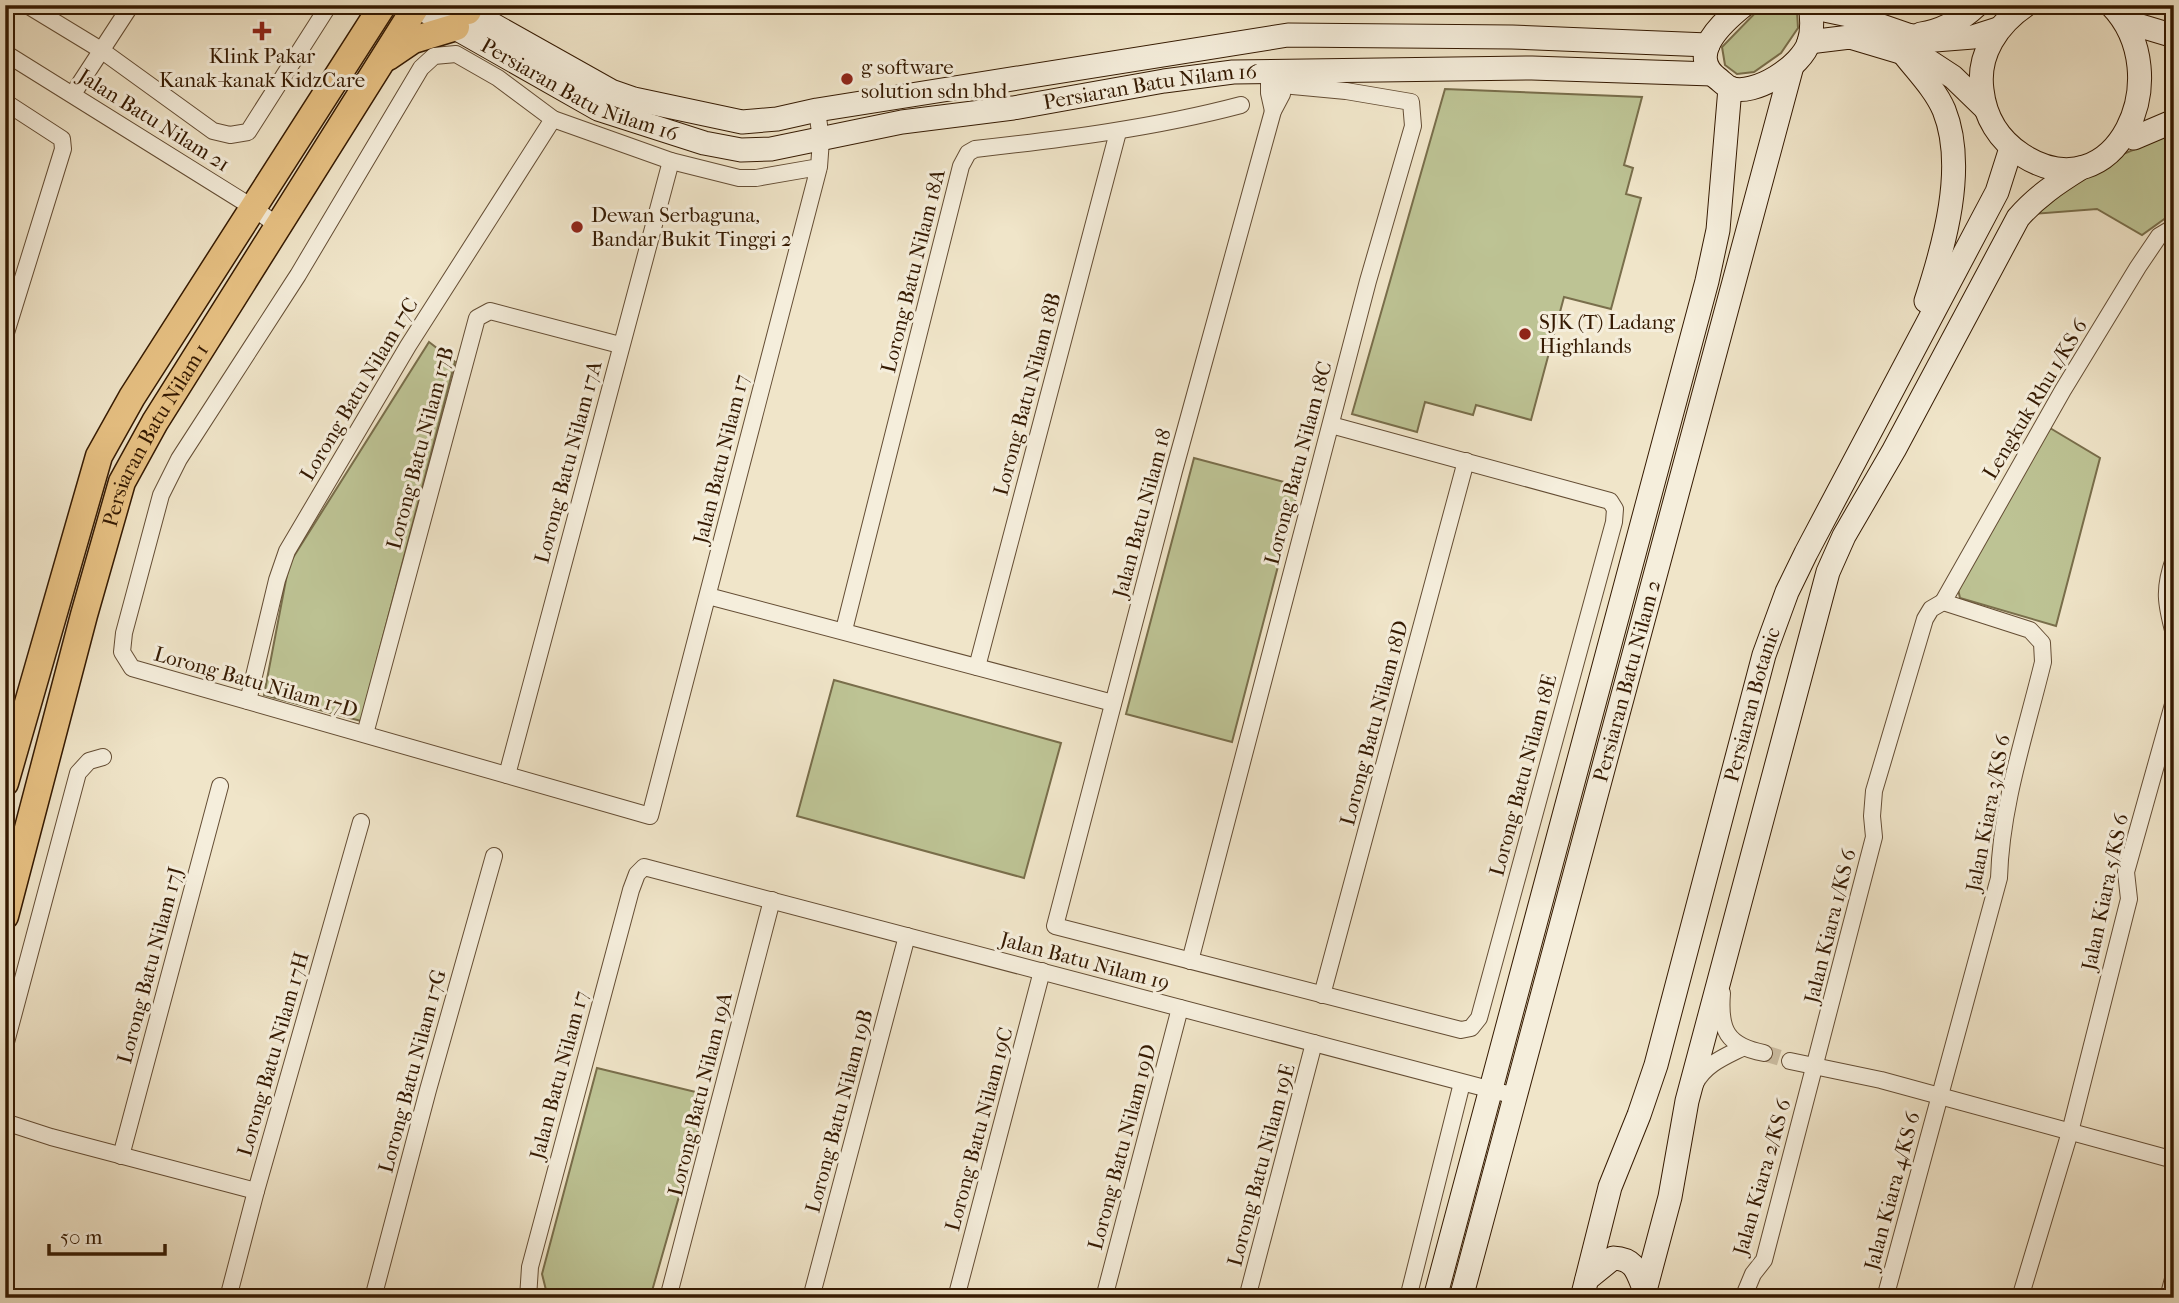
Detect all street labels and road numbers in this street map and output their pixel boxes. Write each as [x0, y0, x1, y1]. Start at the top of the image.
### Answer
street label: Persiaran Batu Nilam 16 [477, 33, 682, 146]
street label: Persiaran Batu Nilam 16 [1041, 60, 1258, 114]
street label: Jalan Batu Nilam 21 [72, 63, 234, 176]
street label: Lorong Batu Nilam 18A [876, 166, 950, 375]
street label: Lorong Batu Nilam 18B [988, 290, 1066, 498]
street label: Lorong Batu Nilam 17C [295, 293, 423, 485]
street label: Lengkuk Rhu 1/KS 6 [1978, 314, 2093, 483]
street label: Persiaran Batu Nilam 1 [98, 339, 213, 529]
street label: Lorong Batu Nilam 17B [381, 344, 459, 552]
street label: Lorong Batu Nilam 17A [529, 358, 607, 566]
street label: Lorong Batu Nilam 18C [1259, 359, 1337, 567]
street label: Jalan Batu Nilam 17 [688, 372, 754, 548]
street label: Jalan Batu Nilam 18 [1107, 426, 1176, 602]
street label: Persiaran Batu Nilam 2 [1588, 577, 1665, 785]
street label: Lorong Batu Nilam 18D [1335, 618, 1413, 828]
street label: Persiaran Botanic [1719, 624, 1785, 784]
street label: Lorong Batu Nilam 17D [151, 641, 361, 723]
street label: Lorong Batu Nilam 18E [1484, 671, 1562, 879]
street label: Jalan Kiara 3/KS 6 [1961, 732, 2015, 895]
street label: Jalan Kiara 5/KS 6 [2076, 811, 2133, 975]
street label: Jalan Kiara 1/KS 6 [1799, 846, 1861, 1008]
street label: Lorong Batu Nilam 17J [112, 864, 188, 1066]
street label: Jalan Batu Nilam 19 [996, 926, 1172, 995]
street label: Lorong Batu Nilam 17H [232, 949, 314, 1159]
street label: Lorong Batu Nilam 17G [373, 967, 451, 1175]
street label: Jalan Batu Nilam 17 [524, 988, 593, 1164]
street label: Lorong Batu Nilam 19A [663, 989, 737, 1198]
street label: Lorong Batu Nilam 19B [800, 1007, 878, 1215]
street label: Lorong Batu Nilam 19C [940, 1025, 1018, 1233]
street label: Lorong Batu Nilam 19D [1083, 1042, 1161, 1252]
street label: Lorong Batu Nilam 19E [1222, 1061, 1300, 1269]
street label: Jalan Kiara 2/KS 6 [1728, 1095, 1796, 1260]
street label: Jalan Kiara 4/KS 6 [1859, 1109, 1925, 1275]

